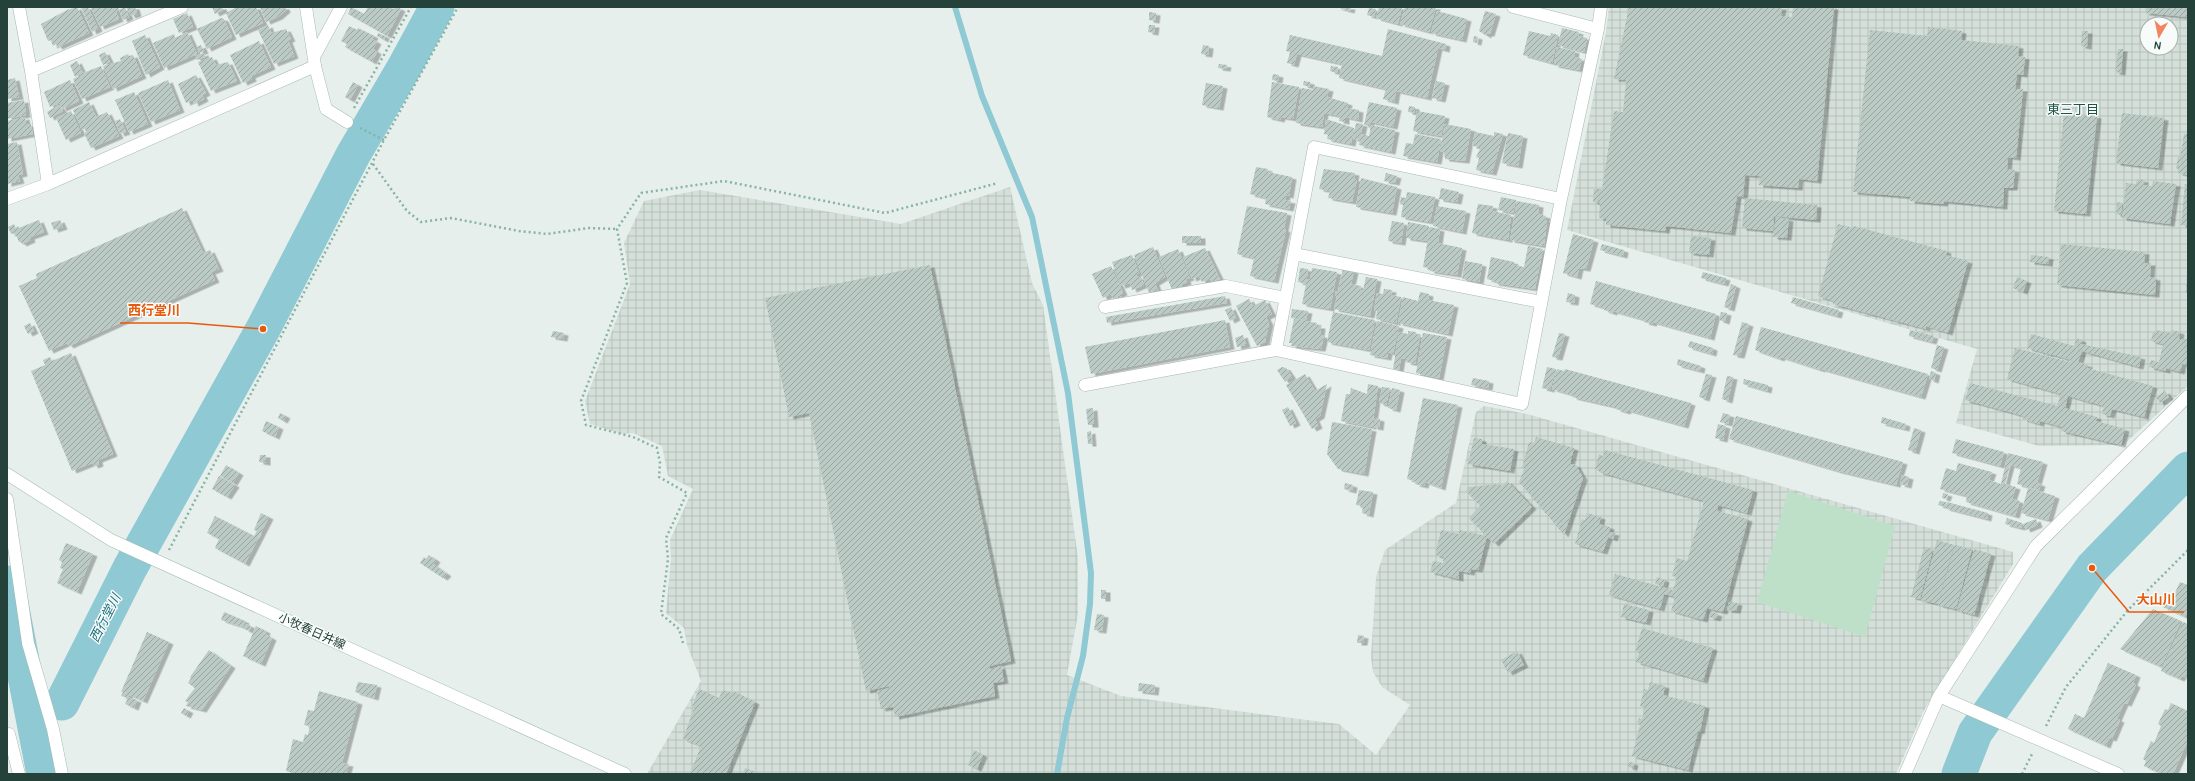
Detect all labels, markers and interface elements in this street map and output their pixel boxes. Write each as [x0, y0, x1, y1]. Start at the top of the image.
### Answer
north arrow [2139, 16, 2179, 56]
text: N [2153, 38, 2162, 52]
district label: 東三丁目 [2047, 102, 2099, 117]
callout: 西行堂川 [120, 298, 188, 323]
text: 西行堂川 [128, 303, 180, 318]
callout: 大山川 [2129, 587, 2184, 612]
water label: 西行堂川 [87, 590, 124, 645]
text: 大山川 [2136, 592, 2176, 607]
street label: 小牧春日井線 [276, 610, 348, 652]

